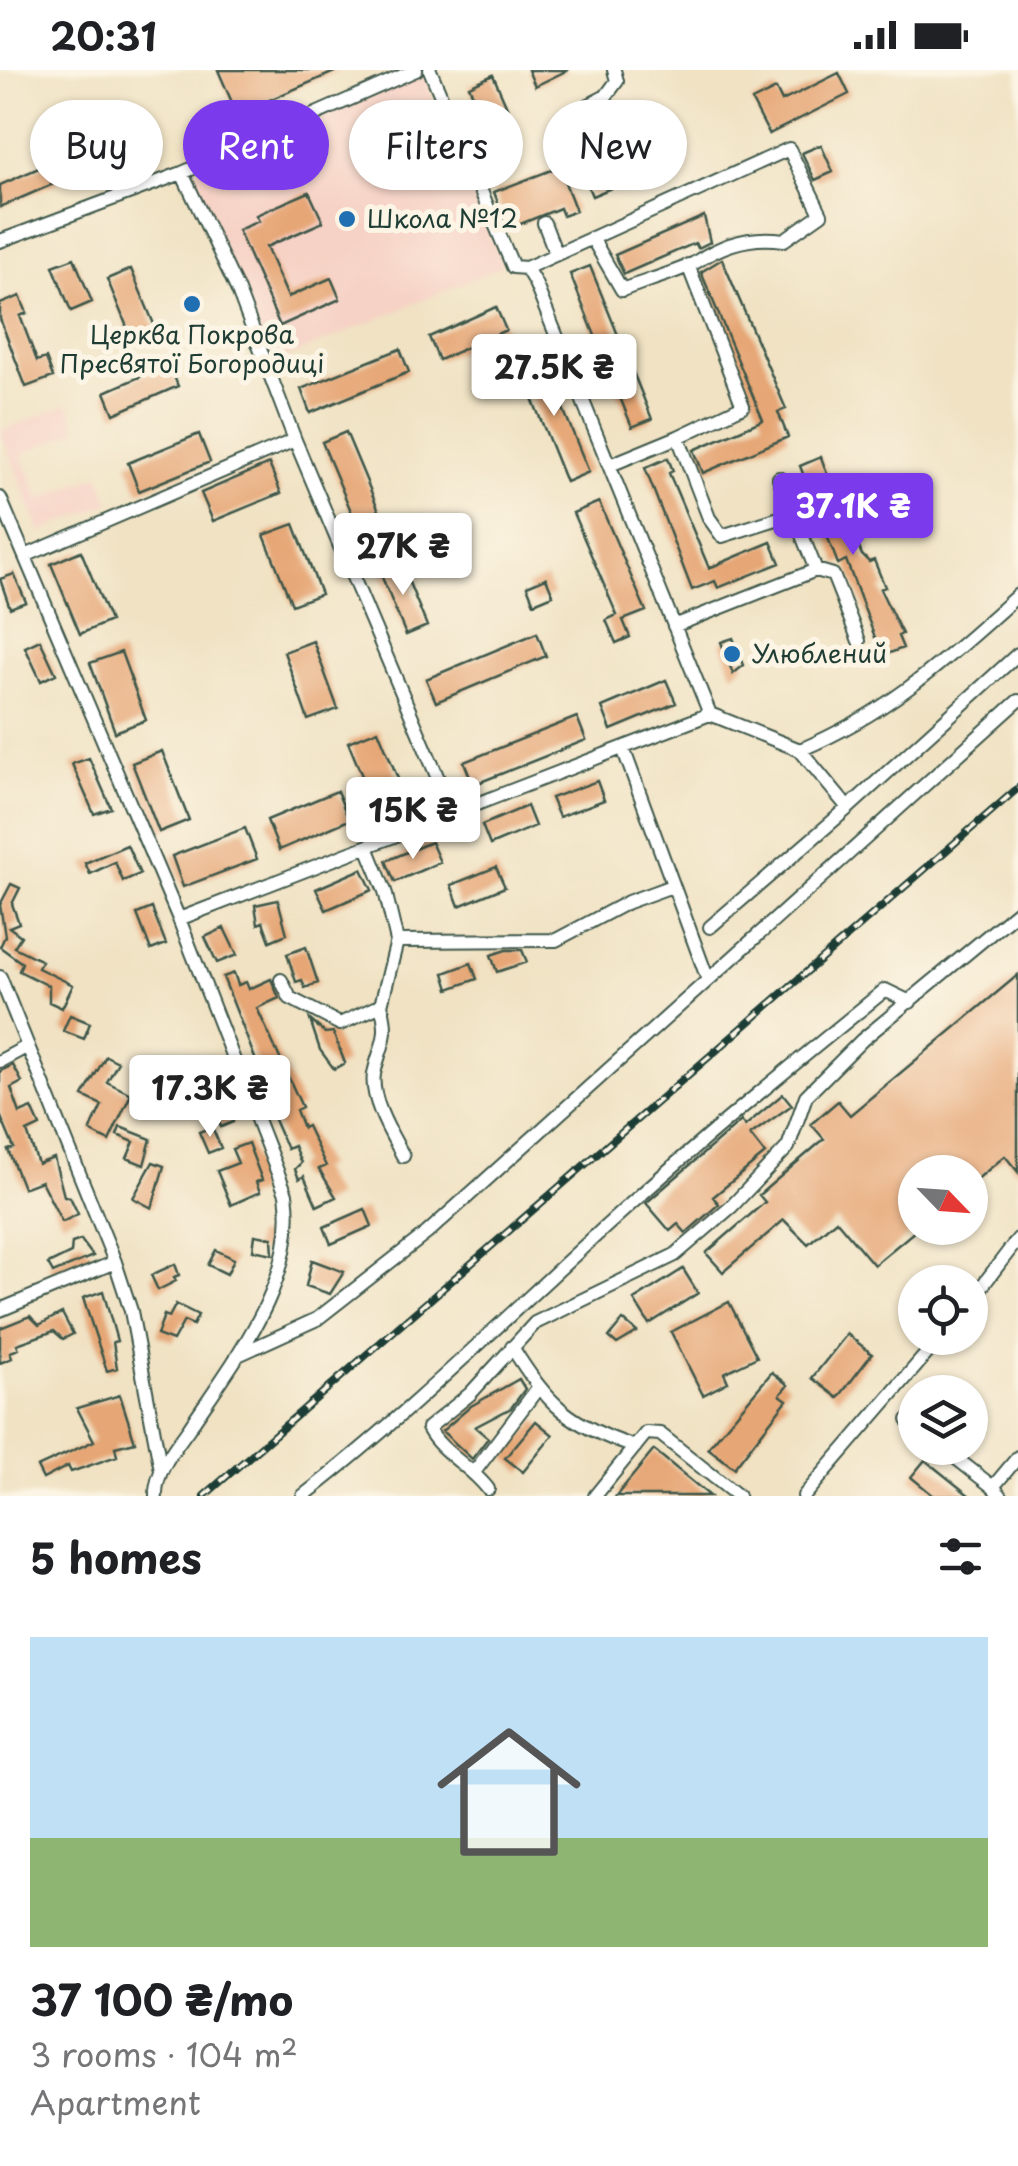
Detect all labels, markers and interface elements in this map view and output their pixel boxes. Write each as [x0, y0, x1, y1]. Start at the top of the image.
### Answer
text: 20:31 [50, 7, 157, 64]
chip: Buy [30, 100, 163, 190]
chip: Rent [183, 100, 329, 190]
chip: Filters [349, 100, 523, 190]
chip: New [543, 100, 687, 190]
place label: Школа №12 [367, 199, 518, 237]
marker: Школа №12 [336, 208, 358, 230]
marker: Церква Покрова Пресвятої Богородиці [181, 293, 203, 315]
place label: Церква Покрова Пресвятої Богородиці [60, 315, 324, 382]
pin: 27.5K ₴ [462, 334, 646, 419]
text: 27.5K ₴ [494, 342, 614, 390]
pin: 37.1K ₴ [761, 473, 945, 558]
text: 37.1K ₴ [795, 481, 911, 529]
pin: 27K ₴ [333, 513, 473, 598]
text: 27K ₴ [356, 521, 450, 569]
place label: Улюблений [752, 634, 887, 672]
marker: Улюблений [721, 643, 743, 665]
pin: 15K ₴ [343, 777, 483, 862]
text: 15K ₴ [368, 785, 458, 833]
pin: 17.3K ₴ [118, 1055, 302, 1140]
text: 17.3K ₴ [151, 1063, 269, 1111]
north arrow [898, 1155, 988, 1245]
map controls [898, 1155, 988, 1465]
button: locate [898, 1265, 988, 1355]
button: layers [898, 1375, 988, 1465]
text: 5 homes [30, 1525, 202, 1588]
icon: filters [933, 1529, 988, 1584]
icon: home [419, 1702, 599, 1882]
text: 37 100 ₴/mo [30, 1967, 293, 2030]
text: 3 rooms · 104 m² [30, 2030, 298, 2078]
text: Apartment [30, 2078, 201, 2126]

